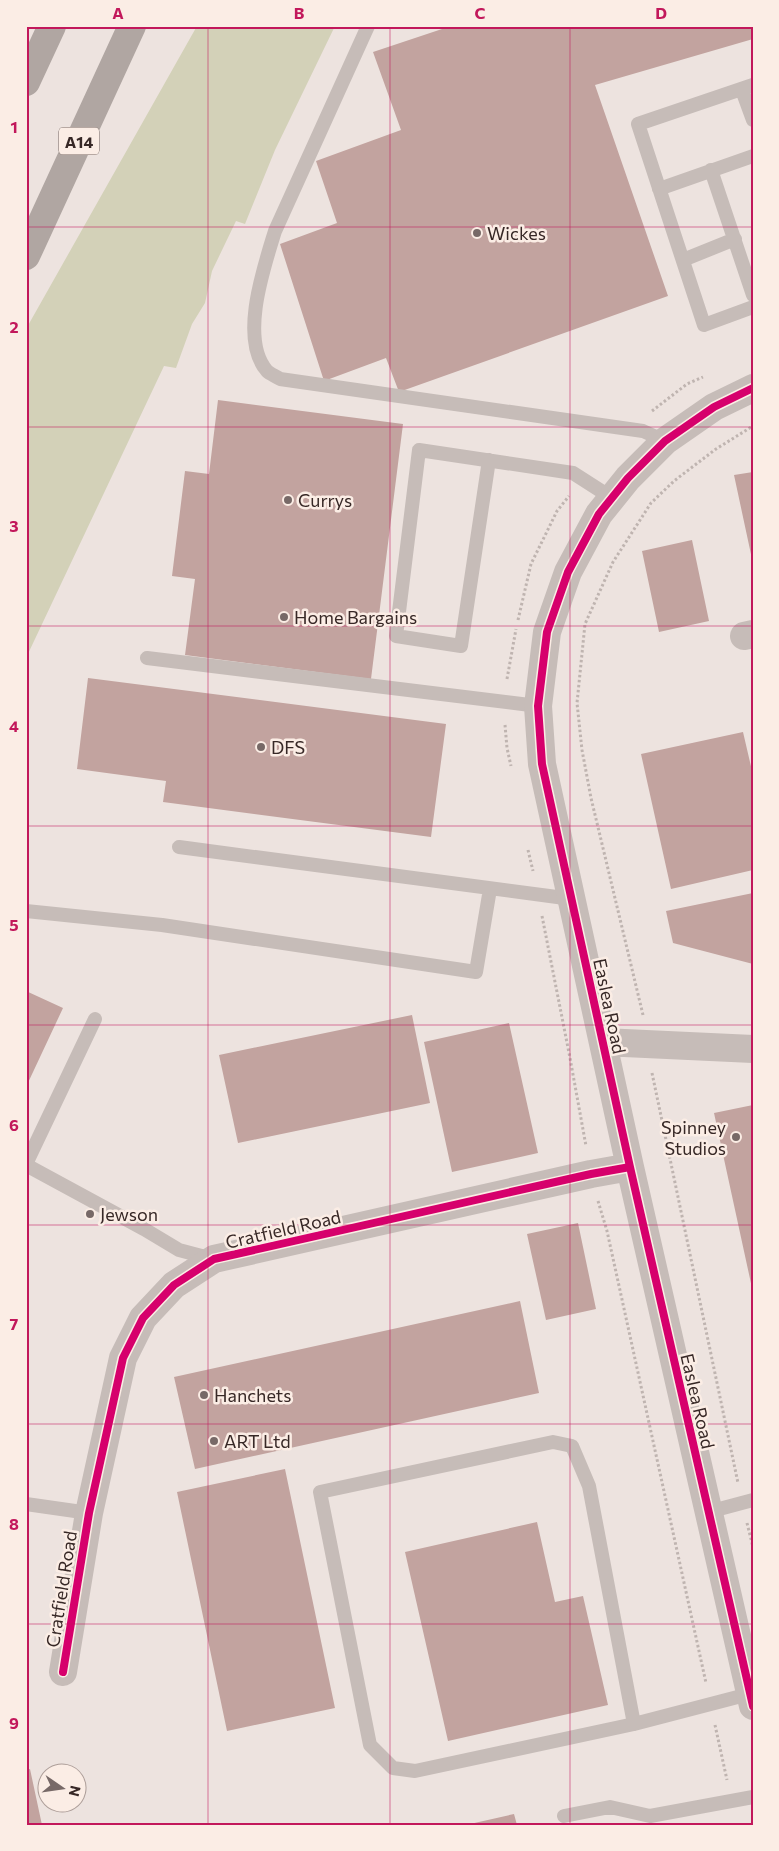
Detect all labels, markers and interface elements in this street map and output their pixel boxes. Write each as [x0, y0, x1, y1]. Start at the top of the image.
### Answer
text: A [112, 3, 124, 22]
text: B [294, 3, 305, 22]
text: C [475, 3, 486, 22]
text: D [655, 3, 667, 22]
text: 1 [10, 117, 18, 136]
road number: A14 [59, 128, 99, 154]
place label: Wickes [487, 222, 546, 244]
marker: Wickes [471, 227, 483, 239]
text: 2 [9, 317, 19, 336]
place label: Currys [298, 489, 352, 511]
marker: Currys [282, 494, 294, 506]
text: 3 [9, 516, 19, 535]
place label: Home Bargains [294, 606, 417, 628]
marker: Home Bargains [278, 611, 290, 623]
text: 4 [9, 716, 19, 735]
place label: DFS [271, 736, 305, 758]
marker: DFS [255, 741, 267, 753]
text: 5 [9, 915, 19, 934]
street label: Easlea Road [589, 956, 631, 1056]
text: 6 [9, 1115, 19, 1134]
place label: Spinney Studios [661, 1116, 726, 1159]
marker: Spinney Studios [730, 1131, 742, 1143]
place label: Jewson [100, 1203, 158, 1225]
street label: Cratfield Road [223, 1205, 343, 1253]
marker: Jewson [84, 1208, 96, 1220]
text: 7 [10, 1314, 19, 1333]
street label: Easlea Road [676, 1351, 720, 1451]
place label: Hanchets [214, 1384, 291, 1406]
marker: Hanchets [198, 1389, 210, 1401]
place label: ART Ltd [224, 1430, 291, 1452]
marker: ART Ltd [208, 1435, 220, 1447]
text: 8 [9, 1514, 19, 1533]
street label: Cratfield Road [41, 1529, 81, 1649]
text: 9 [9, 1713, 19, 1732]
north arrow [38, 1764, 88, 1814]
text: N [66, 1784, 85, 1798]

